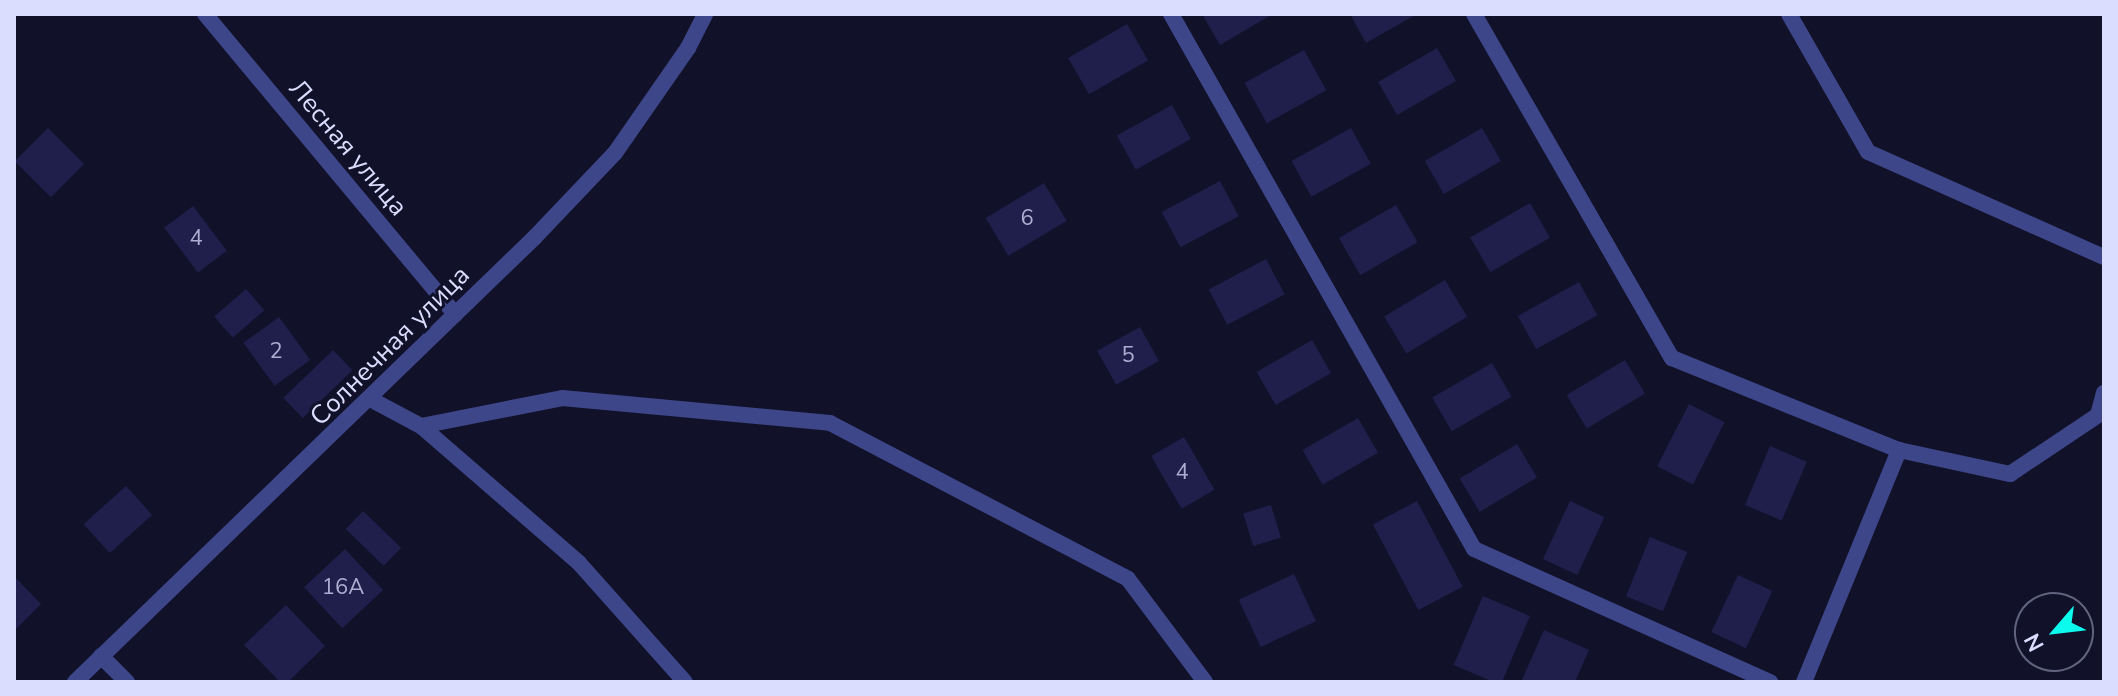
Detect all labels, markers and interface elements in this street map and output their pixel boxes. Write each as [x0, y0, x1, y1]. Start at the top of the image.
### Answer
street label: Лесная улица [282, 74, 414, 222]
house number: 6 [1020, 206, 1034, 232]
house number: 4 [189, 226, 203, 252]
street label: Солнечная улица [304, 260, 476, 432]
house number: 2 [269, 339, 283, 365]
house number: 5 [1121, 343, 1135, 369]
house number: 4 [1175, 460, 1189, 486]
house number: 16А [322, 575, 364, 601]
north arrow [2014, 592, 2094, 672]
text: N [2017, 628, 2052, 657]

